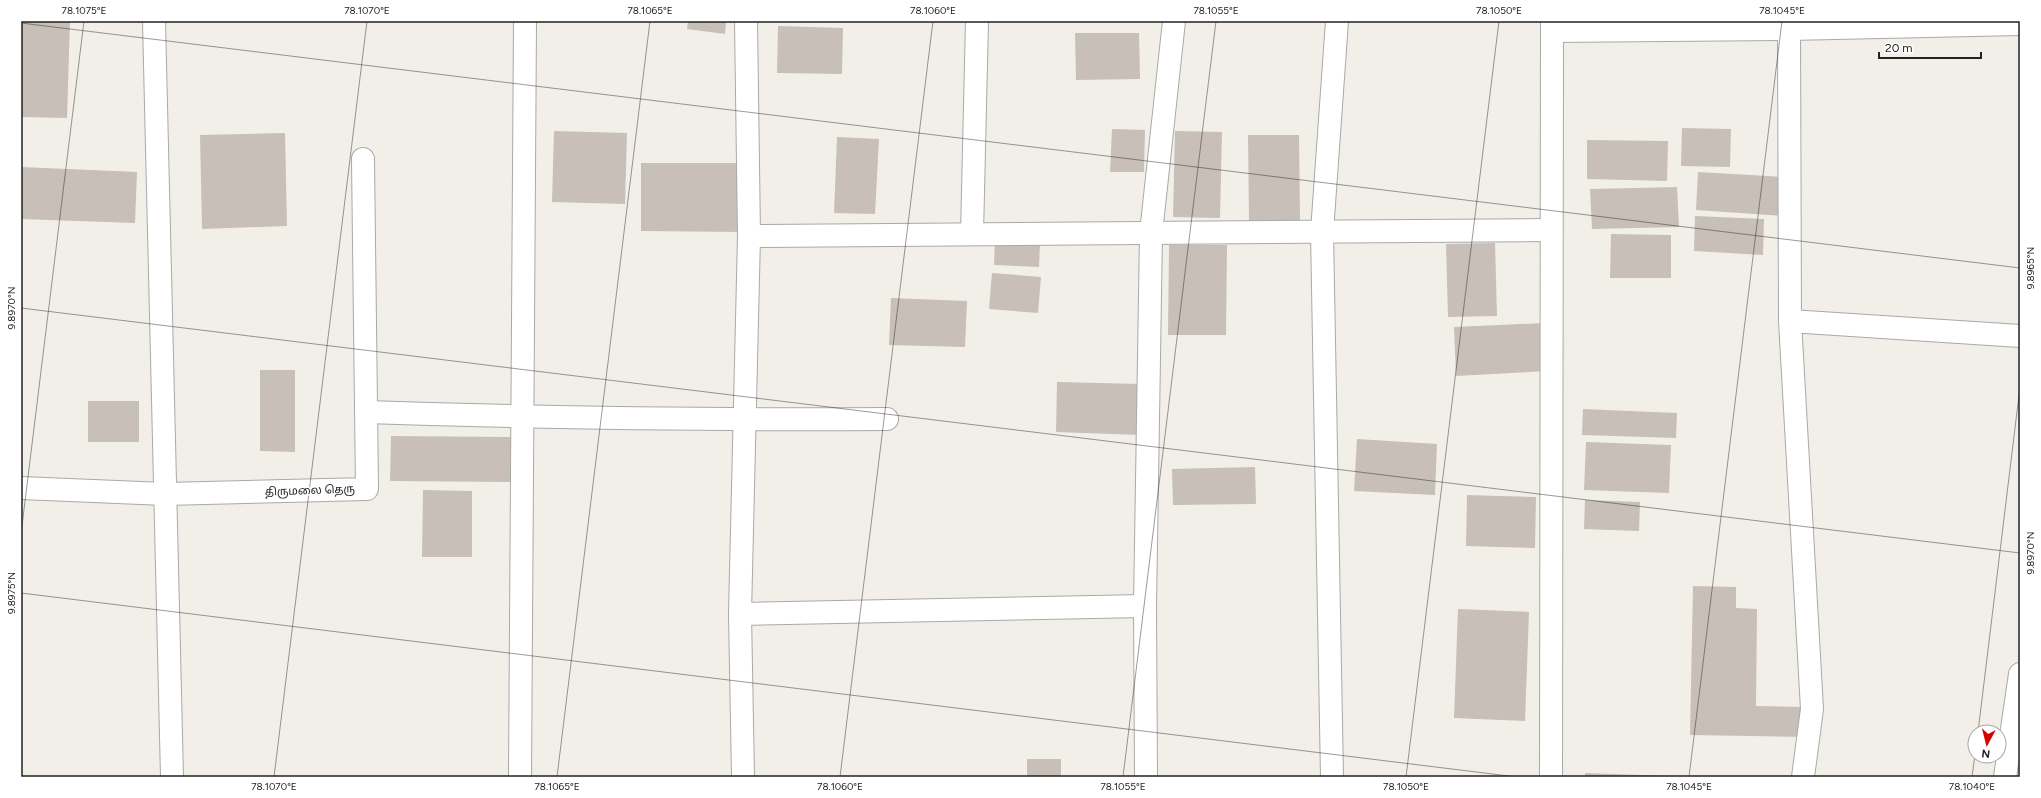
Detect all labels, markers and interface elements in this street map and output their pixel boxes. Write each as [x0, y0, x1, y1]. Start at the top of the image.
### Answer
text: 78.1075°E [62, 4, 107, 17]
text: 78.1070°E [344, 4, 390, 17]
text: 78.1065°E [627, 4, 673, 17]
text: 78.1060°E [910, 4, 956, 17]
text: 78.1055°E [1193, 4, 1239, 17]
text: 78.1050°E [1476, 4, 1522, 17]
text: 78.1045°E [1759, 4, 1805, 17]
scale bar [1879, 34, 1981, 60]
text: 20 m [1885, 41, 1913, 55]
text: 9.8965°N [2024, 247, 2037, 289]
text: 9.8970°N [5, 287, 18, 329]
street label: திருமலை தெரு [265, 482, 356, 500]
text: 9.8970°N [2024, 532, 2037, 574]
text: 9.8975°N [5, 572, 18, 614]
north arrow [1967, 724, 2007, 764]
text: N [1981, 746, 1991, 760]
text: 78.1070°E [251, 780, 297, 793]
text: 78.1065°E [534, 780, 580, 793]
text: 78.1060°E [817, 780, 863, 793]
text: 78.1055°E [1100, 780, 1146, 793]
text: 78.1050°E [1383, 780, 1429, 793]
text: 78.1045°E [1666, 780, 1712, 793]
text: 78.1040°E [1949, 780, 1995, 793]

